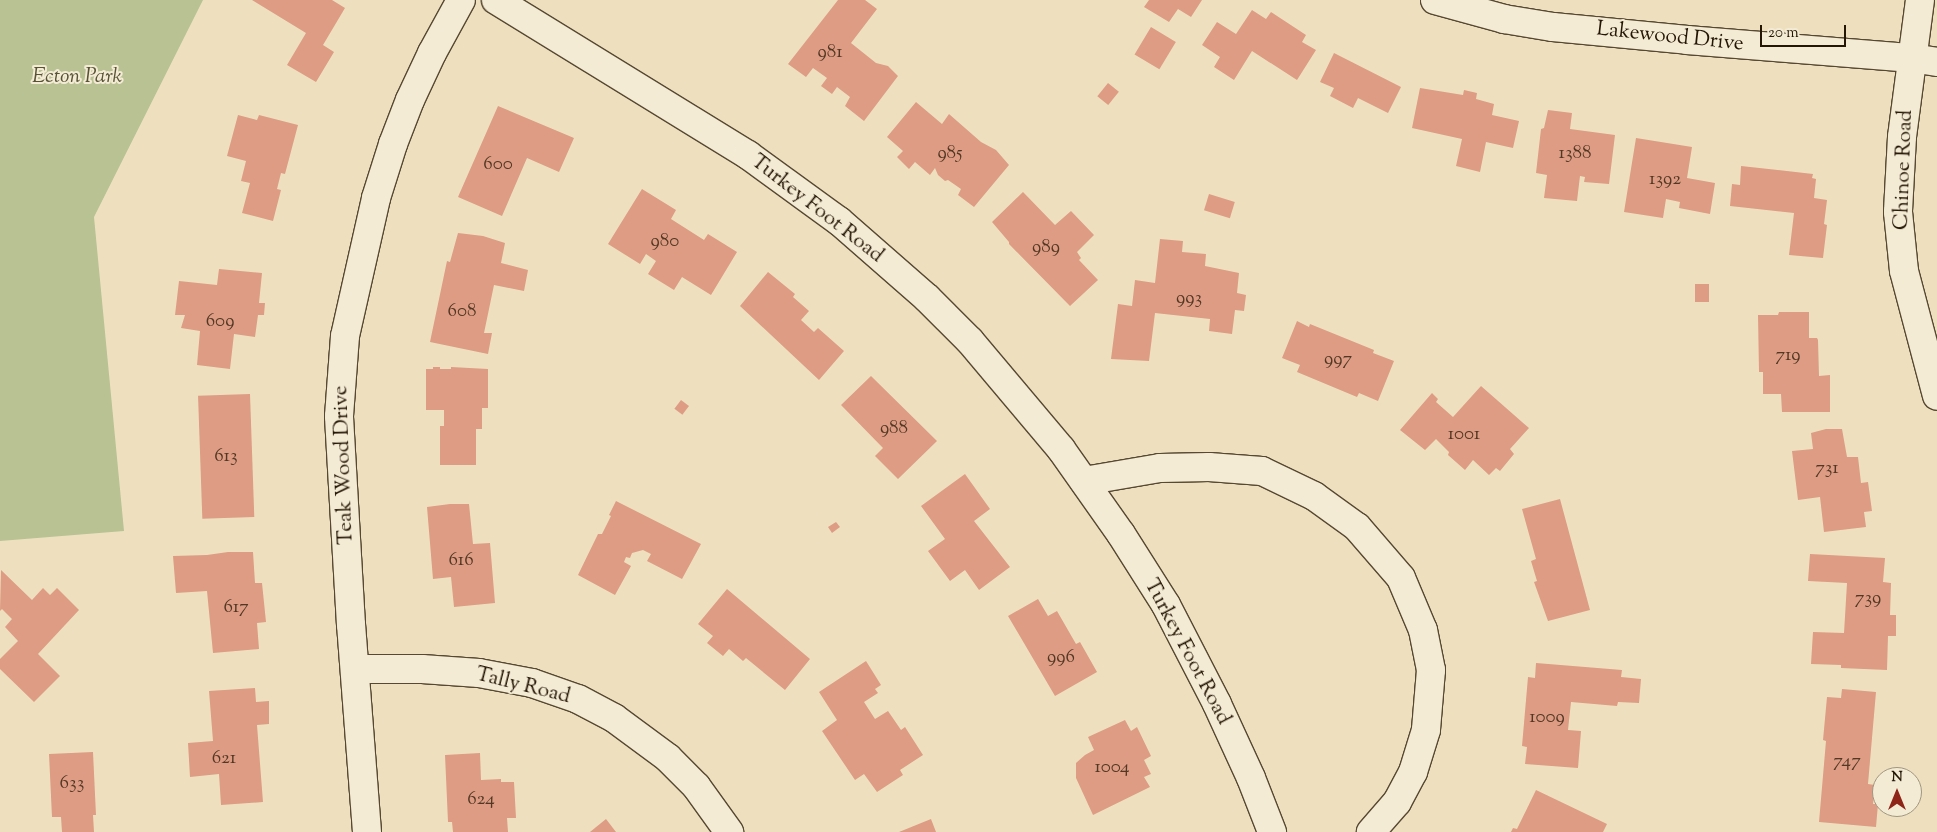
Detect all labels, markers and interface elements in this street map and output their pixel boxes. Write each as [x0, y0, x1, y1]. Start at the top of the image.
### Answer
scale bar [1762, 15, 1848, 47]
street label: Lakewood Drive [1595, 17, 1745, 57]
text: 20 m [1768, 23, 1799, 44]
house number: 981 [817, 42, 843, 64]
park label: Ecton Park [32, 64, 122, 90]
street label: Chinoe Road [1889, 109, 1919, 231]
house number: 985 [937, 143, 963, 165]
house number: 1388 [1558, 143, 1592, 165]
street label: Turkey Foot Road [746, 149, 888, 269]
house number: 600 [483, 154, 513, 176]
house number: 1392 [1649, 169, 1681, 191]
house number: 980 [651, 231, 679, 253]
house number: 989 [1032, 237, 1060, 259]
house number: 993 [1176, 288, 1202, 310]
house number: 608 [448, 301, 476, 323]
house number: 609 [206, 311, 234, 333]
house number: 719 [1775, 345, 1801, 367]
house number: 997 [1324, 349, 1352, 371]
street label: Teak Wood Drive [329, 385, 359, 545]
house number: 988 [880, 418, 908, 440]
house number: 1001 [1448, 424, 1480, 446]
house number: 613 [214, 446, 238, 468]
house number: 731 [1815, 458, 1839, 480]
house number: 616 [448, 550, 474, 572]
street label: Turkey Foot Road [1138, 575, 1236, 729]
house number: 739 [1855, 588, 1881, 610]
house number: 617 [223, 597, 249, 619]
house number: 996 [1047, 647, 1075, 669]
street label: Tally Road [473, 662, 573, 710]
house number: 1009 [1529, 707, 1565, 729]
house number: 621 [212, 748, 236, 770]
house number: 747 [1833, 751, 1861, 773]
house number: 1004 [1094, 757, 1130, 779]
north arrow [1872, 767, 1922, 817]
text: N [1891, 768, 1903, 788]
house number: 633 [60, 773, 84, 795]
house number: 624 [467, 789, 495, 811]

